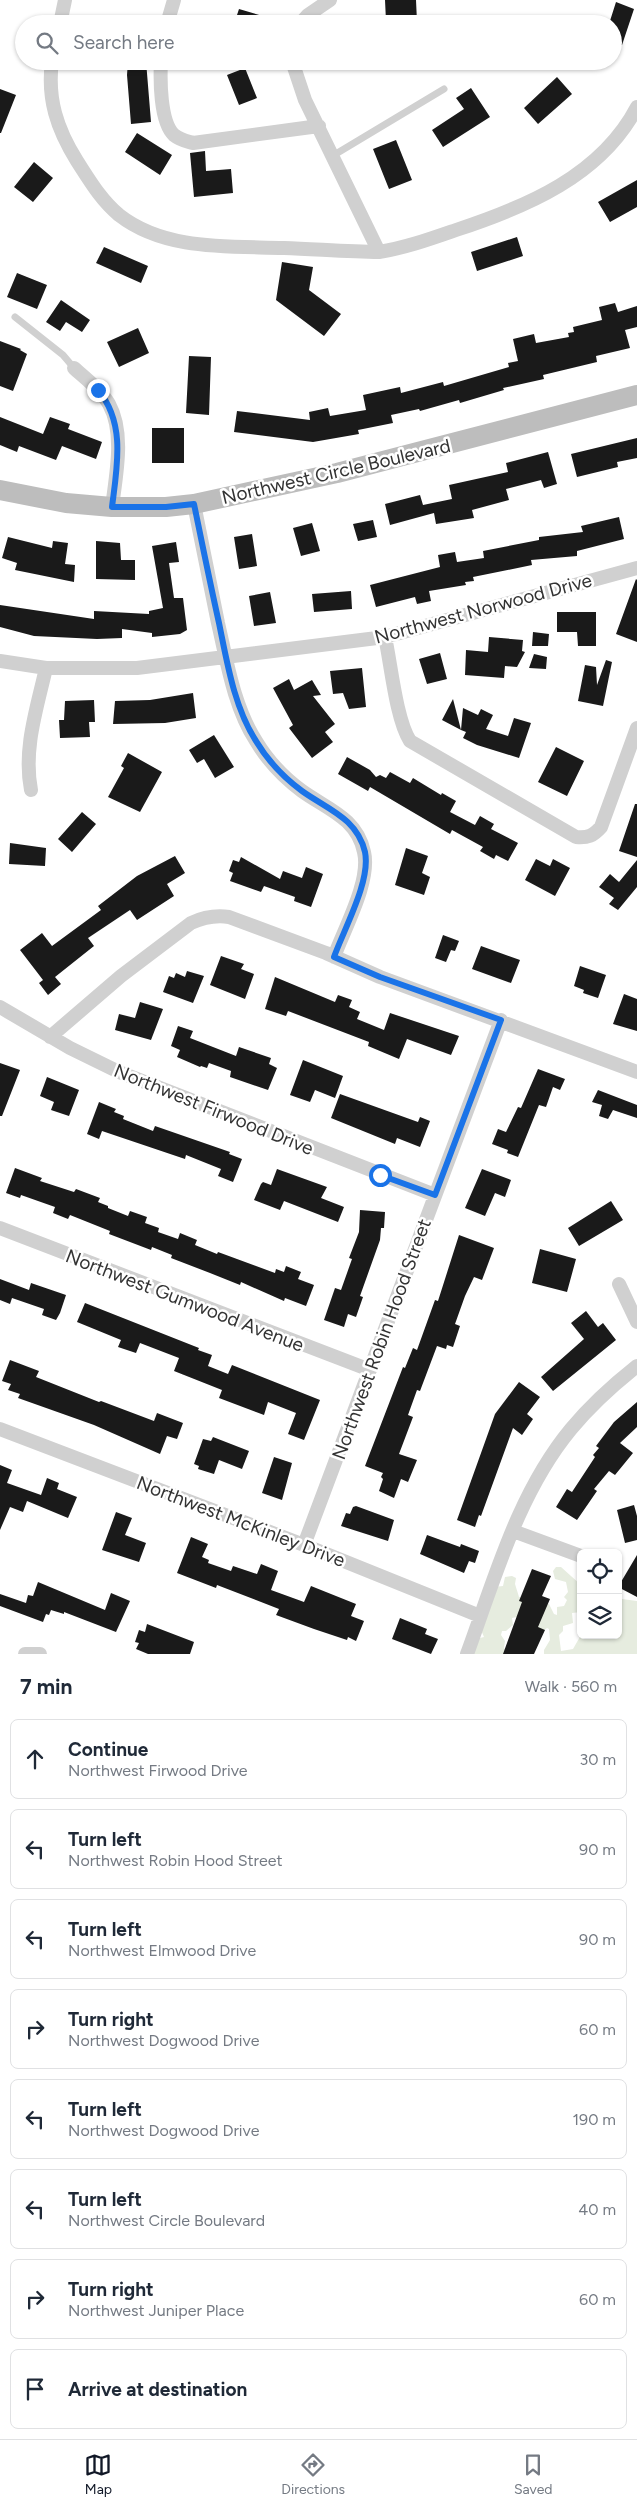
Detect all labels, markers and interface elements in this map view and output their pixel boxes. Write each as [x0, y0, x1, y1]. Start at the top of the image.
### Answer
search box [15, 15, 622, 70]
icon: search [33, 29, 61, 57]
text: Search here [73, 31, 175, 54]
route end [87, 379, 110, 402]
street label: Northwest Circle Boulevard [219, 434, 453, 509]
street label: Northwest Norwood Drive [372, 568, 594, 649]
street label: Northwest Firwood Drive [111, 1059, 317, 1160]
route start [369, 1164, 392, 1187]
street label: Northwest Robin Hood Street [327, 1216, 436, 1463]
street label: Northwest Gumwood Avenue [62, 1244, 307, 1357]
street label: Northwest McKinley Drive [133, 1471, 348, 1572]
map controls [577, 1549, 622, 1639]
button: locate [577, 1549, 622, 1594]
button: layers [577, 1594, 622, 1639]
text: 7 min [20, 1674, 72, 1699]
text: Walk · 560 m [525, 1677, 617, 1696]
text: Continue [68, 1738, 148, 1761]
icon: ahead [21, 1745, 49, 1773]
text: 30 m [579, 1750, 616, 1769]
text: Northwest Firwood Drive [68, 1761, 248, 1780]
text: Turn left [68, 1828, 142, 1851]
icon: left [21, 1835, 49, 1863]
text: 90 m [579, 1840, 616, 1859]
text: Northwest Robin Hood Street [68, 1851, 282, 1870]
text: Turn left [68, 1918, 142, 1941]
icon: left [21, 1925, 49, 1953]
text: 90 m [579, 1930, 616, 1949]
text: Northwest Elmwood Drive [68, 1941, 256, 1960]
text: Turn right [68, 2008, 154, 2031]
icon: right [21, 2015, 49, 2043]
text: 60 m [579, 2020, 616, 2039]
text: Northwest Dogwood Drive [68, 2031, 259, 2050]
text: Turn left [68, 2098, 142, 2121]
icon: left [21, 2105, 49, 2133]
text: 190 m [573, 2110, 616, 2129]
text: Northwest Dogwood Drive [68, 2121, 259, 2140]
text: Turn left [68, 2188, 142, 2211]
icon: left [21, 2195, 49, 2223]
text: 40 m [578, 2200, 616, 2219]
text: Northwest Circle Boulevard [68, 2211, 265, 2230]
text: Turn right [68, 2278, 154, 2301]
icon: right [21, 2285, 49, 2313]
text: 60 m [579, 2290, 616, 2309]
text: Northwest Juniper Place [68, 2301, 244, 2320]
icon: arrive [21, 2375, 49, 2403]
text: Arrive at destination [68, 2378, 247, 2401]
tab: Map [84, 2451, 112, 2498]
tab: Directions [281, 2451, 345, 2498]
tab: Saved [514, 2451, 553, 2498]

